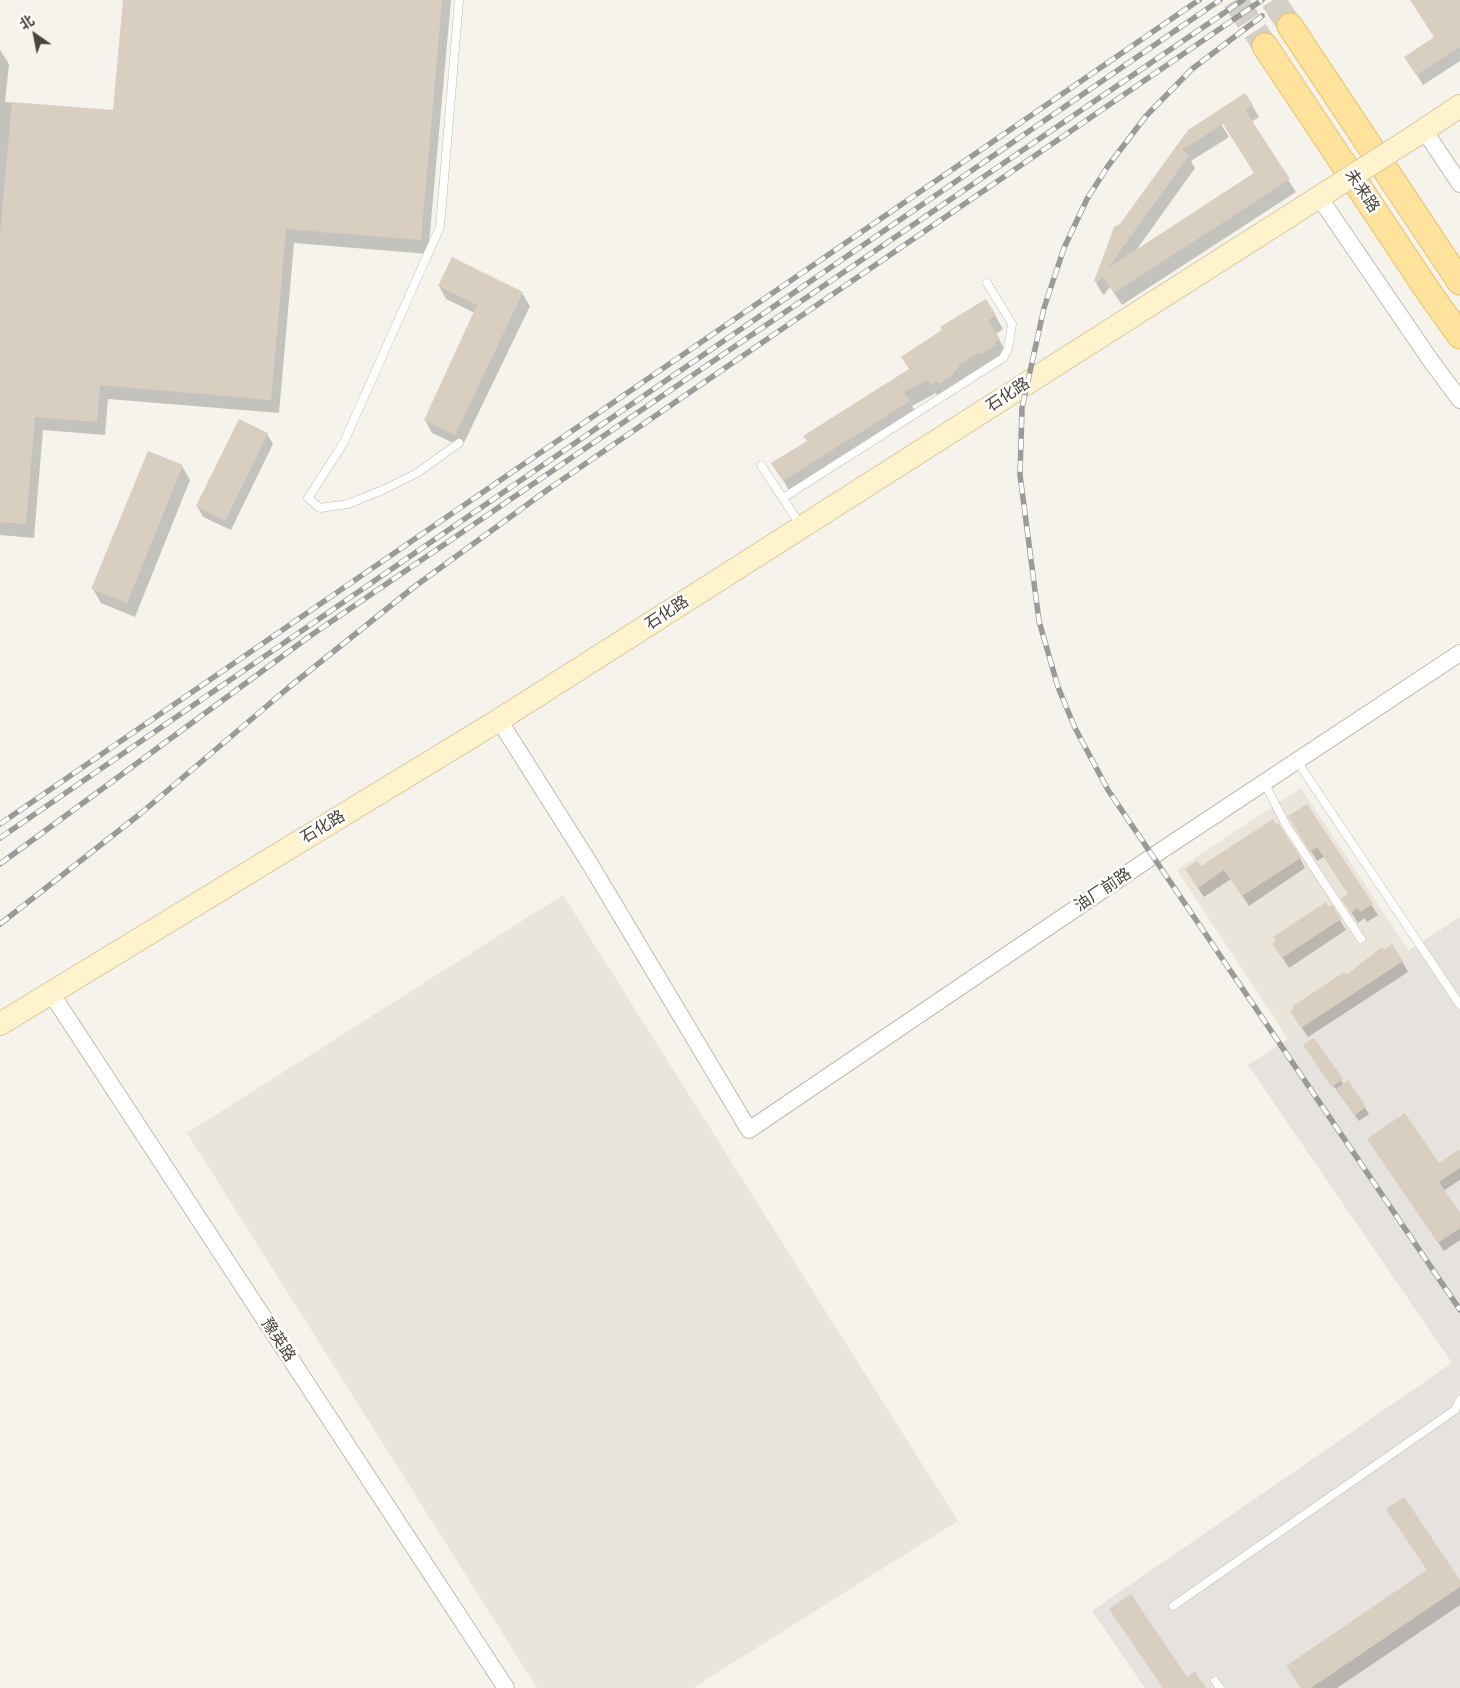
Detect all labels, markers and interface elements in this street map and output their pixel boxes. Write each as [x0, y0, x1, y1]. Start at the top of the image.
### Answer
north arrow [10, 10, 60, 60]
text: 北 [16, 11, 38, 34]
street label: 未来路 [1341, 166, 1383, 216]
street label: 石化路 [983, 374, 1033, 416]
street label: 石化路 [642, 592, 692, 634]
street label: 石化路 [297, 806, 349, 848]
street label: 油厂前路 [1071, 864, 1135, 916]
street label: 豫英路 [257, 1315, 299, 1365]

